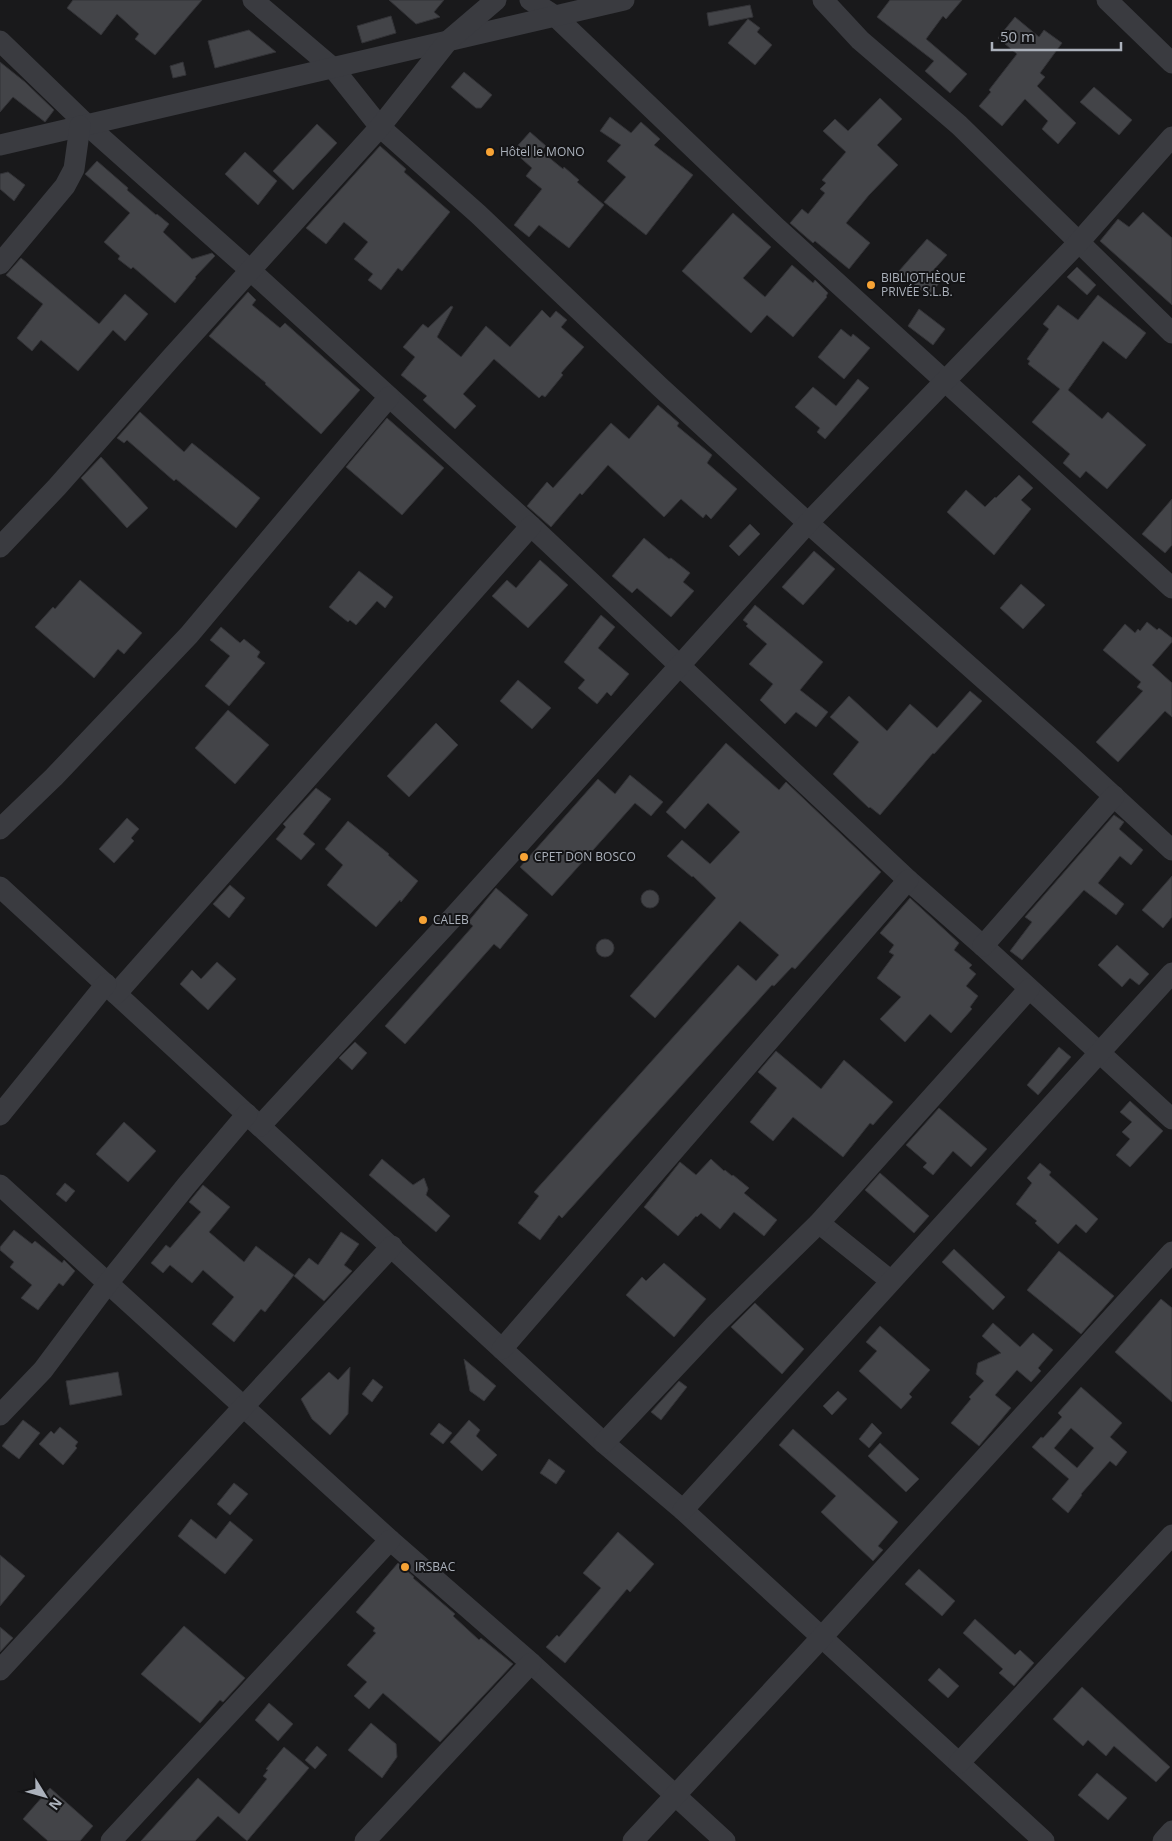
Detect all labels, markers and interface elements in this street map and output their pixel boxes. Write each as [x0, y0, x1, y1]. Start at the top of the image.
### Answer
scale bar [992, 20, 1121, 52]
text: 50 m [1000, 26, 1035, 46]
place label: Hôtel le MONO [500, 143, 585, 160]
marker: Hôtel le MONO [484, 146, 496, 158]
place label: BIBLIOTHÈQUE PRIVÉE S.L.B. [881, 269, 966, 300]
marker: BIBLIOTHÈQUE PRIVÉE S.L.B. [865, 279, 877, 291]
place label: CPET DON BOSCO [534, 848, 636, 865]
marker: CPET DON BOSCO [518, 851, 530, 863]
place label: CALEB [433, 911, 469, 928]
marker: CALEB [417, 914, 429, 926]
place label: IRSBAC [415, 1558, 456, 1575]
marker: IRSBAC [399, 1561, 411, 1573]
north arrow [20, 1771, 70, 1821]
text: N [45, 1794, 67, 1814]

